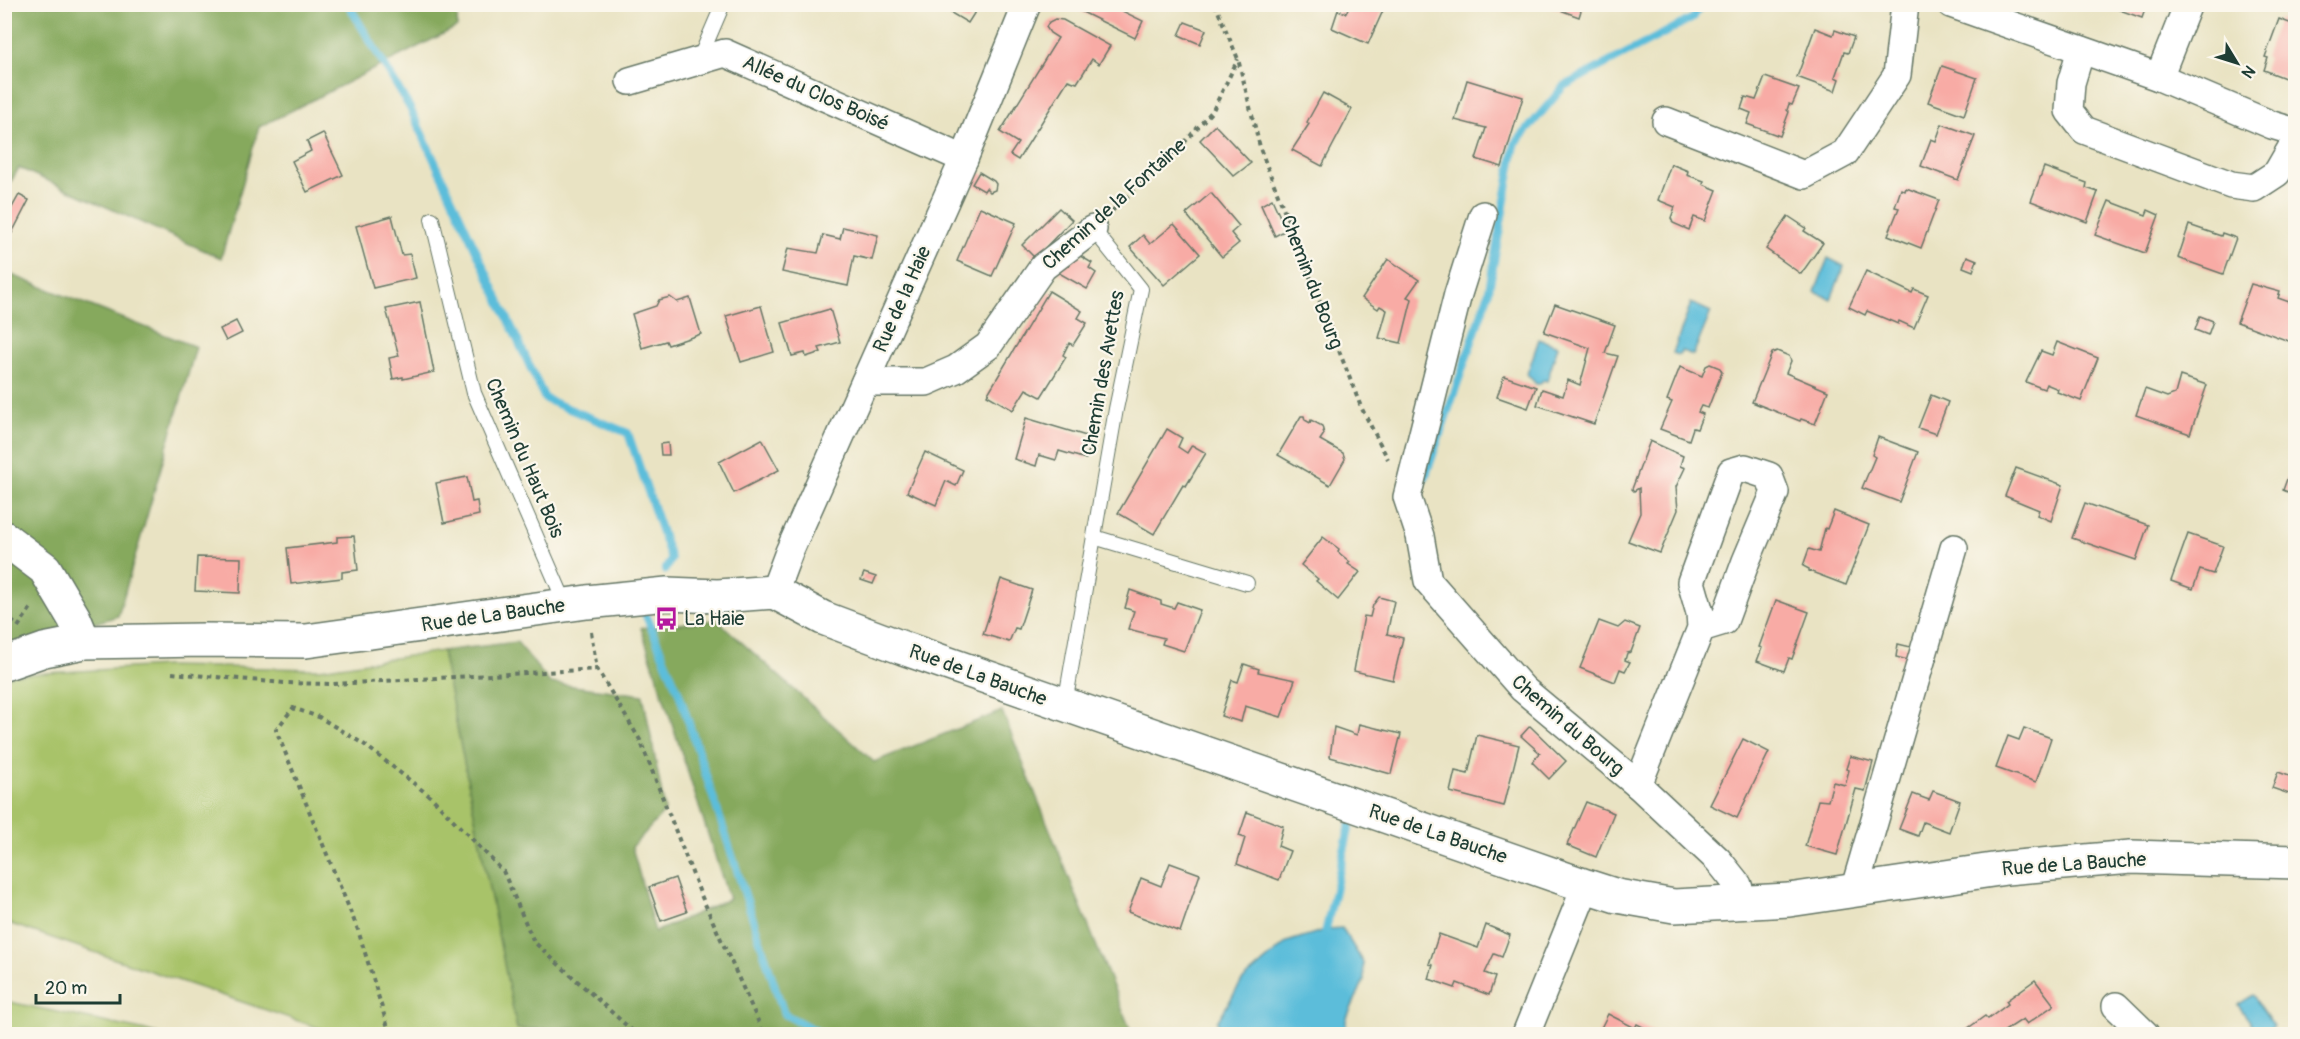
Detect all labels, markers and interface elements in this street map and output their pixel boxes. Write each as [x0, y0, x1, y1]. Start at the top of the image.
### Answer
north arrow [2207, 33, 2267, 93]
street label: Allée du Clos Boisé [739, 49, 893, 137]
text: N [2237, 61, 2259, 82]
street label: Chemin de la Fontaine [1037, 133, 1191, 275]
street label: Chemin du Bourg [1275, 211, 1349, 353]
street label: Rue de la Haie [867, 242, 937, 356]
street label: Chemin des Avettes [1076, 289, 1130, 457]
street label: Chemin du Haut Bois [480, 374, 570, 542]
street label: Rue de La Bauche [420, 593, 566, 637]
bus stop icon: La Haie [653, 605, 679, 631]
place label: La Haie [684, 606, 744, 631]
street label: Rue de La Bauche [906, 639, 1050, 712]
street label: Chemin du Bourg [1506, 669, 1630, 781]
street label: Rue de La Bauche [1366, 799, 1511, 869]
street label: Rue de La Bauche [2001, 846, 2147, 882]
scale bar [36, 967, 120, 1005]
text: 20 m [45, 977, 87, 1000]

